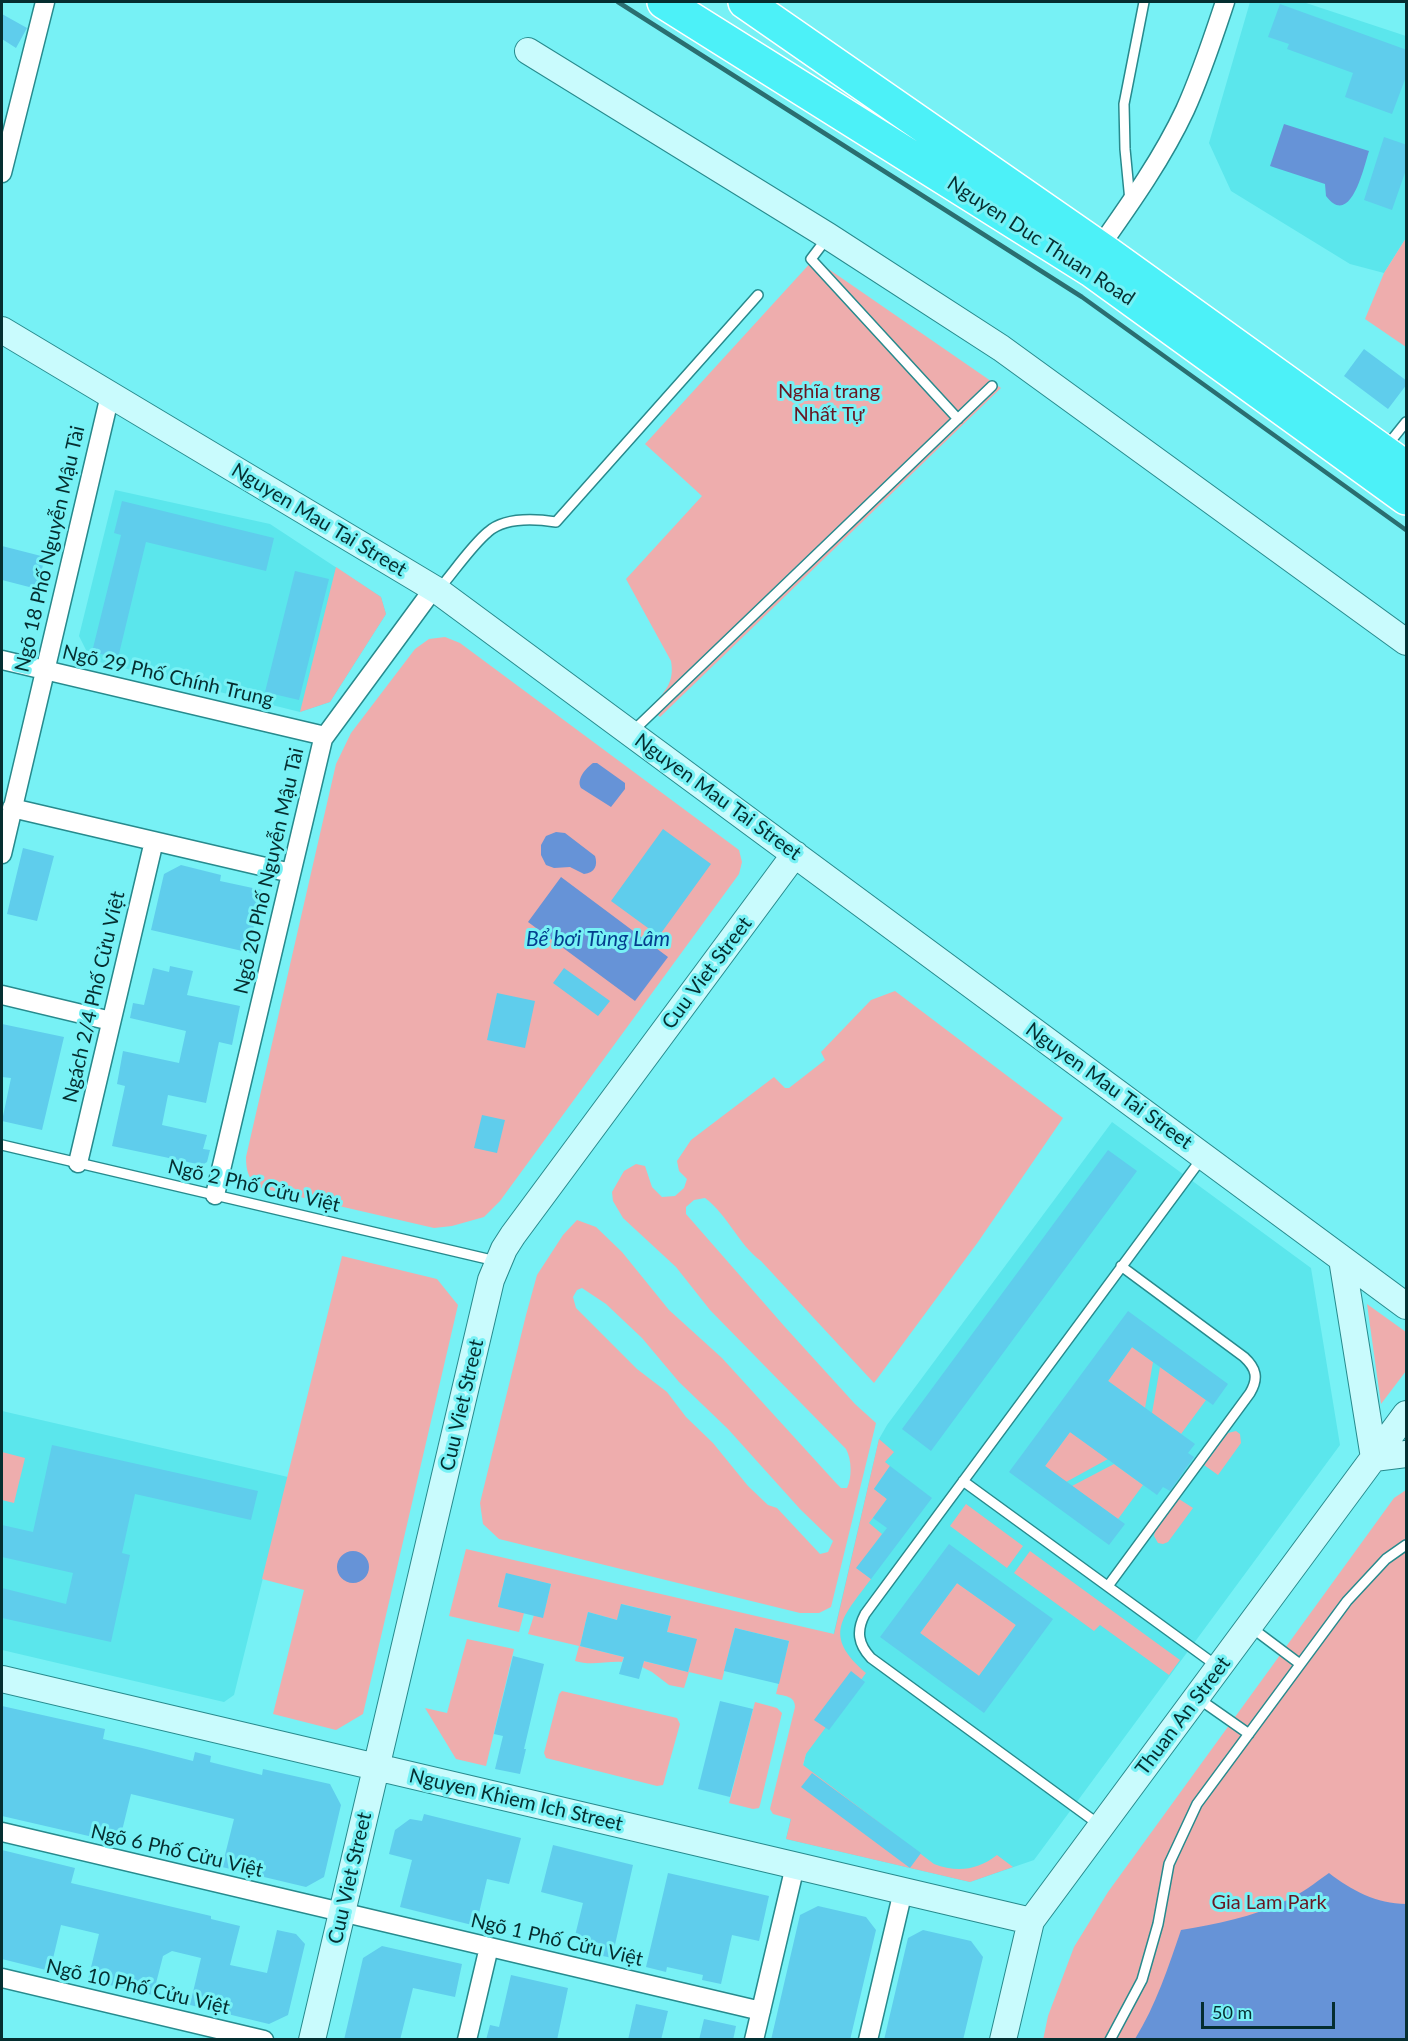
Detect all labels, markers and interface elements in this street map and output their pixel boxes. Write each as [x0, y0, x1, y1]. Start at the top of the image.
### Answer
street label: Nguyen Duc Thuan Road [943, 171, 1139, 311]
park label: Nghĩa trang Nhất Tự [778, 380, 880, 427]
street label: Ngõ 18 Phố Nguyễn Mậu Tài [10, 424, 90, 674]
street label: Nguyen Mau Tai Street [227, 458, 411, 582]
street label: Ngõ 29 Phố Chính Trung [60, 640, 276, 712]
street label: Nguyen Mau Tai Street [630, 729, 806, 865]
street label: Ngõ 20 Phố Nguyễn Mậu Tài [229, 746, 309, 996]
street label: Ngách 2/4 Phố Cửu Việt [58, 889, 130, 1105]
street label: Cuu Viet Street [657, 912, 757, 1034]
water label: Bể bơi Tùng Lâm [526, 926, 670, 952]
street label: Nguyen Mau Tai Street [1021, 1018, 1197, 1154]
street label: Ngõ 2 Phố Cửu Việt [166, 1155, 342, 1217]
street label: Cuu Viet Street [435, 1337, 489, 1473]
street label: Thuan An Street [1131, 1652, 1235, 1780]
street label: Nguyen Khiem Ich Street [407, 1764, 625, 1836]
street label: Cuu Viet Street [323, 1810, 377, 1946]
street label: Ngõ 6 Phố Cửu Việt [89, 1820, 265, 1882]
park label: Gia Lam Park [1211, 1891, 1327, 1915]
street label: Ngõ 1 Phố Cửu Việt [469, 1909, 645, 1971]
street label: Ngõ 10 Phố Cửu Việt [44, 1954, 232, 2020]
scale bar [1204, 1990, 1338, 2028]
text: 50 m [1212, 2001, 1252, 2023]

